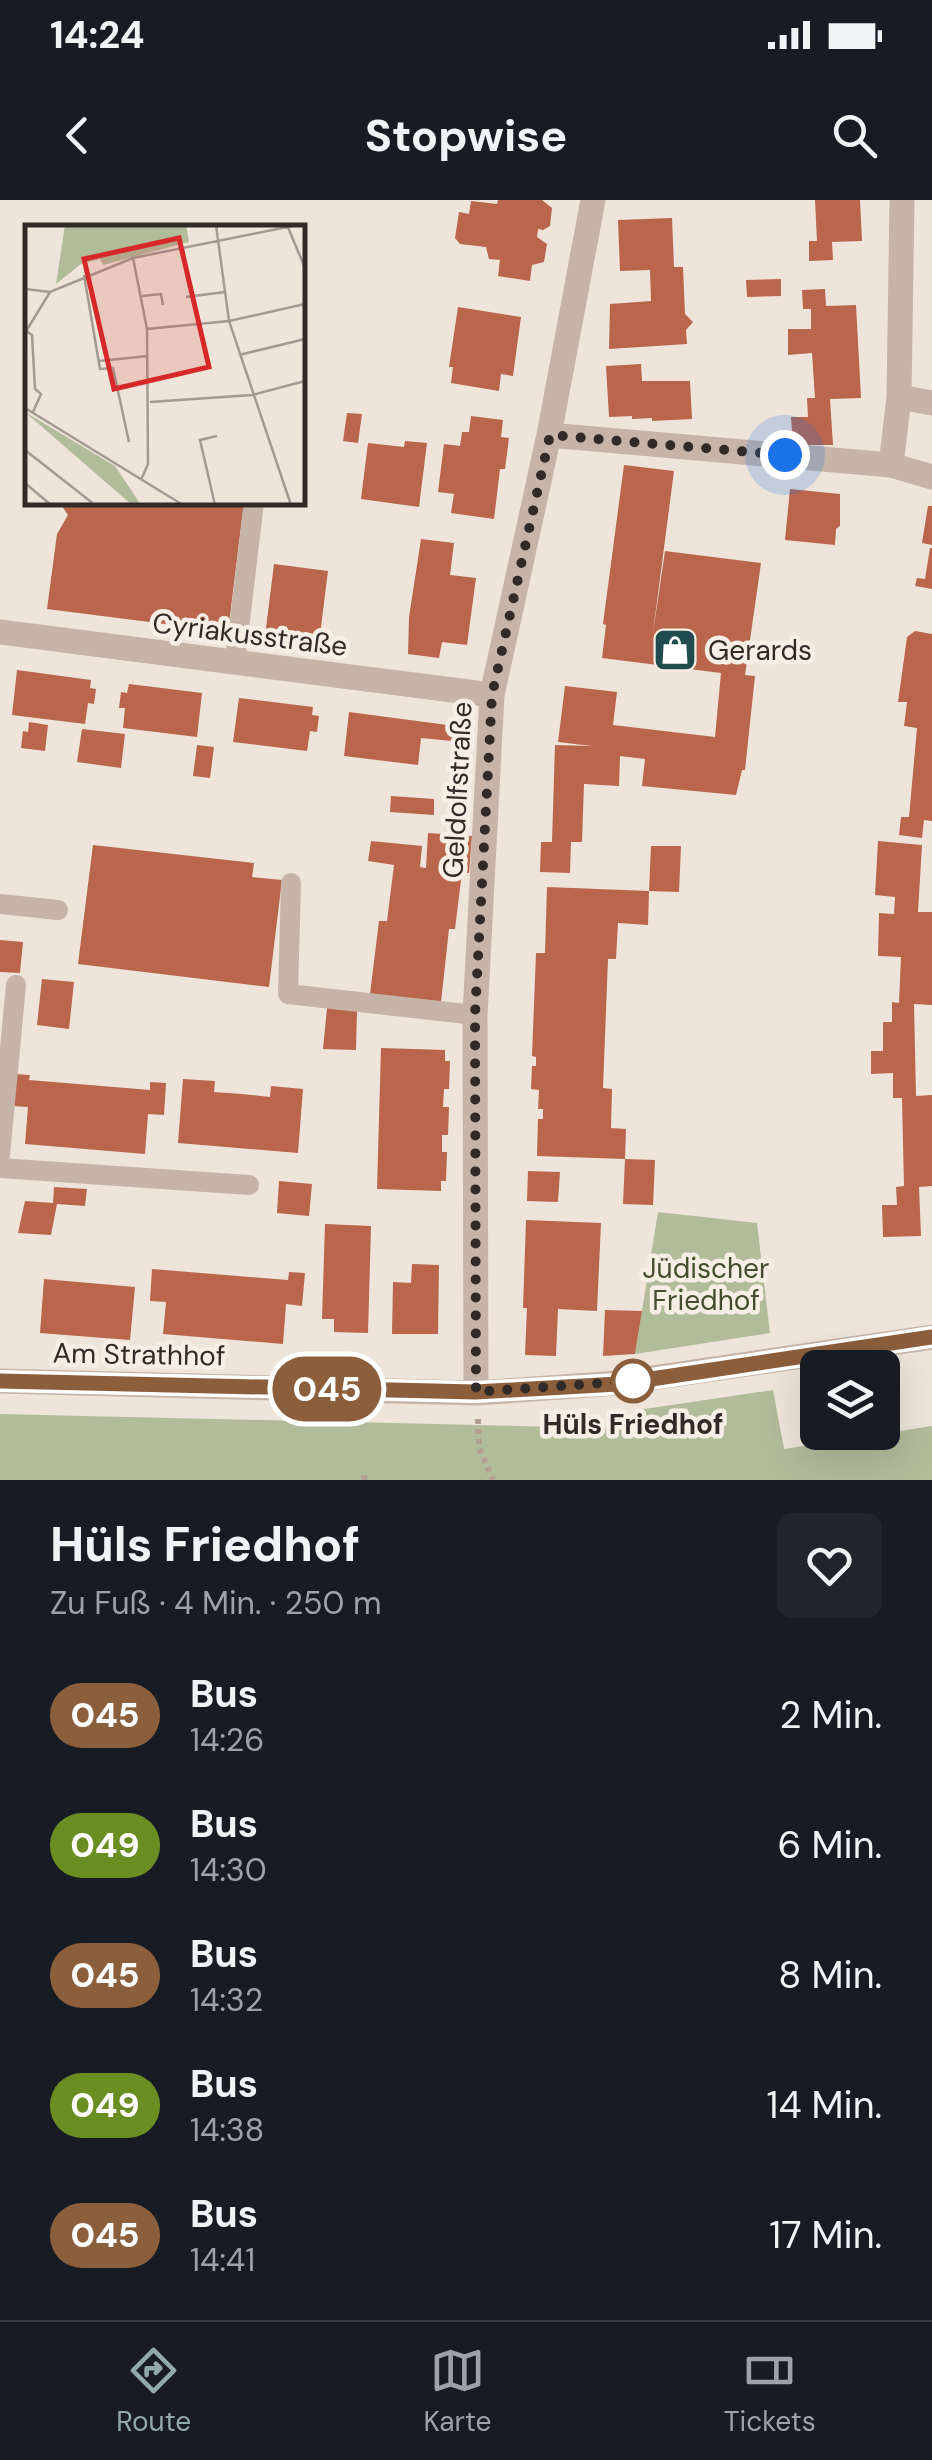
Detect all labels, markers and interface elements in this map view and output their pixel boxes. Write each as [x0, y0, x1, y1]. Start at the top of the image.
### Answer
text: 14:24 [50, 10, 145, 60]
text: Stopwise [365, 106, 567, 165]
icon: back [50, 108, 105, 163]
icon: search [827, 108, 882, 163]
inset map [25, 225, 305, 505]
your location [760, 430, 810, 480]
street label: Cyriakusstraße [150, 604, 350, 665]
shop icon: Gerards [652, 627, 698, 673]
place label: Gerards [708, 632, 812, 669]
street label: Geldolfstraße [434, 701, 481, 879]
park label: Jüdischer Friedhof [643, 1250, 769, 1319]
street label: Am Strathhof [52, 1334, 226, 1375]
map controls [800, 1350, 900, 1450]
button: layers [800, 1350, 900, 1450]
line badge: 045 [270, 1356, 384, 1422]
marker: Hüls Friedhof [612, 1360, 654, 1402]
text: 045 [292, 1366, 362, 1412]
place label: Hüls Friedhof [543, 1406, 723, 1443]
text: Hüls Friedhof [50, 1513, 360, 1576]
button: heart [777, 1513, 882, 1618]
text: Zu Fuß · 4 Min. · 250 m [50, 1582, 382, 1624]
text: Bus [190, 1669, 258, 1719]
text: 2 Min. [780, 1690, 882, 1740]
text: 045 [70, 1692, 140, 1738]
text: 14:26 [190, 1719, 264, 1761]
text: Bus [190, 1799, 258, 1849]
text: 6 Min. [778, 1820, 882, 1870]
text: 049 [70, 1822, 140, 1868]
text: 14:30 [190, 1849, 267, 1891]
text: Bus [190, 1929, 258, 1979]
text: 8 Min. [778, 1950, 882, 2000]
text: 045 [70, 1952, 140, 1998]
text: 14:32 [190, 1979, 263, 2021]
text: Bus [190, 2059, 258, 2109]
text: 14 Min. [767, 2080, 882, 2130]
text: 049 [70, 2082, 140, 2128]
text: 14:38 [190, 2109, 264, 2151]
text: Bus [190, 2189, 258, 2239]
text: 17 Min. [769, 2210, 882, 2260]
text: 045 [70, 2212, 140, 2258]
text: 14:41 [190, 2239, 255, 2281]
tab: Route [116, 2343, 191, 2440]
tab: Karte [424, 2343, 491, 2440]
tab: Tickets [724, 2343, 816, 2440]

